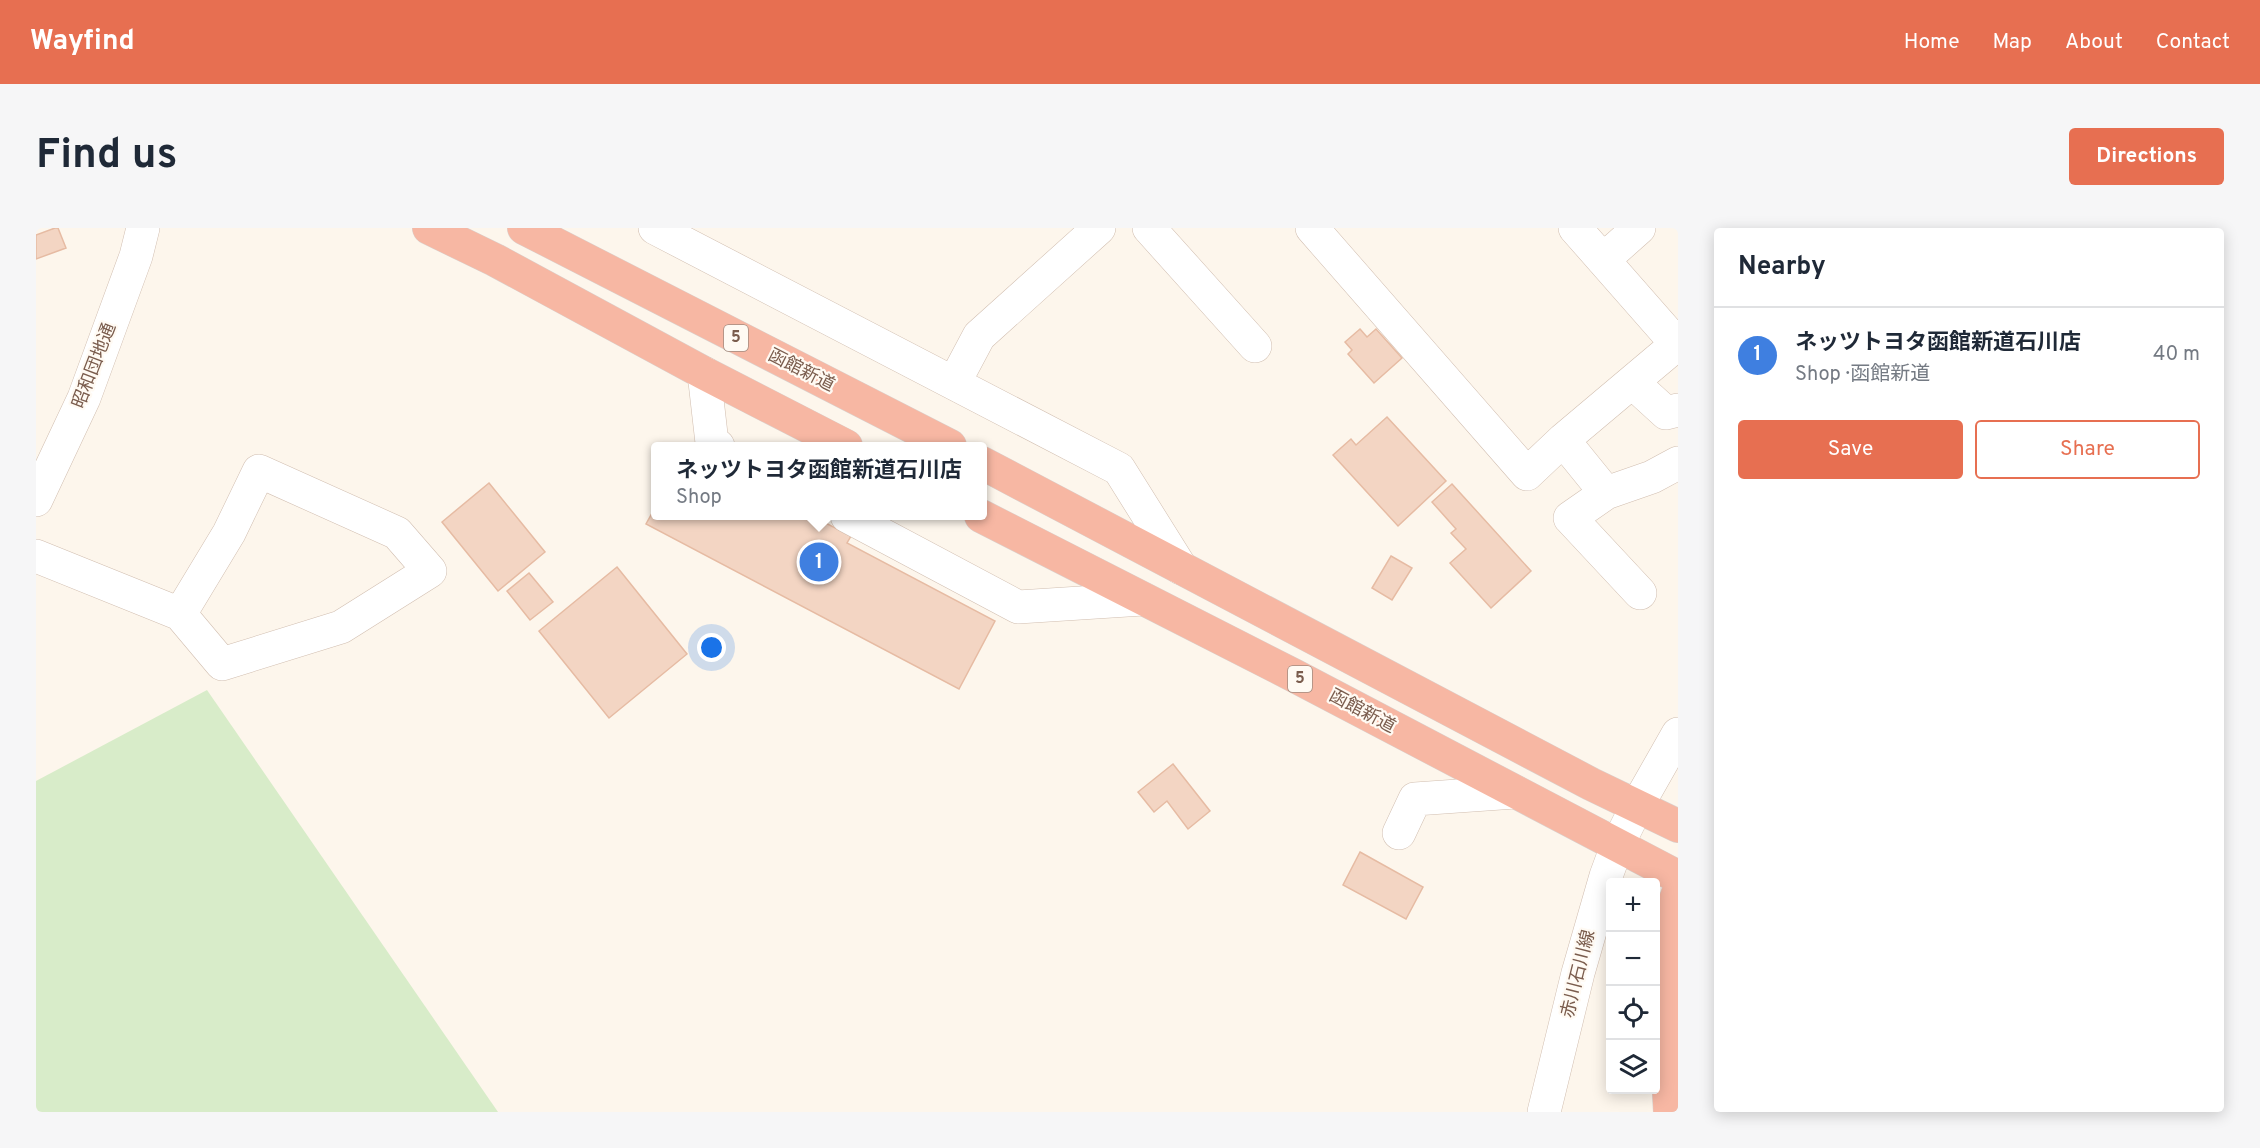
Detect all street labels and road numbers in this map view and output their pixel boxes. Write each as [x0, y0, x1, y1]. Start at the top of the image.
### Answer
street label: 昭和団地通 [68, 320, 122, 412]
road number: 5 [724, 325, 748, 351]
street label: 函館新道 [764, 344, 838, 398]
road number: 5 [1288, 666, 1312, 692]
street label: 函館新道 [1325, 685, 1399, 739]
street label: 赤川石川線 [1557, 928, 1601, 1020]

